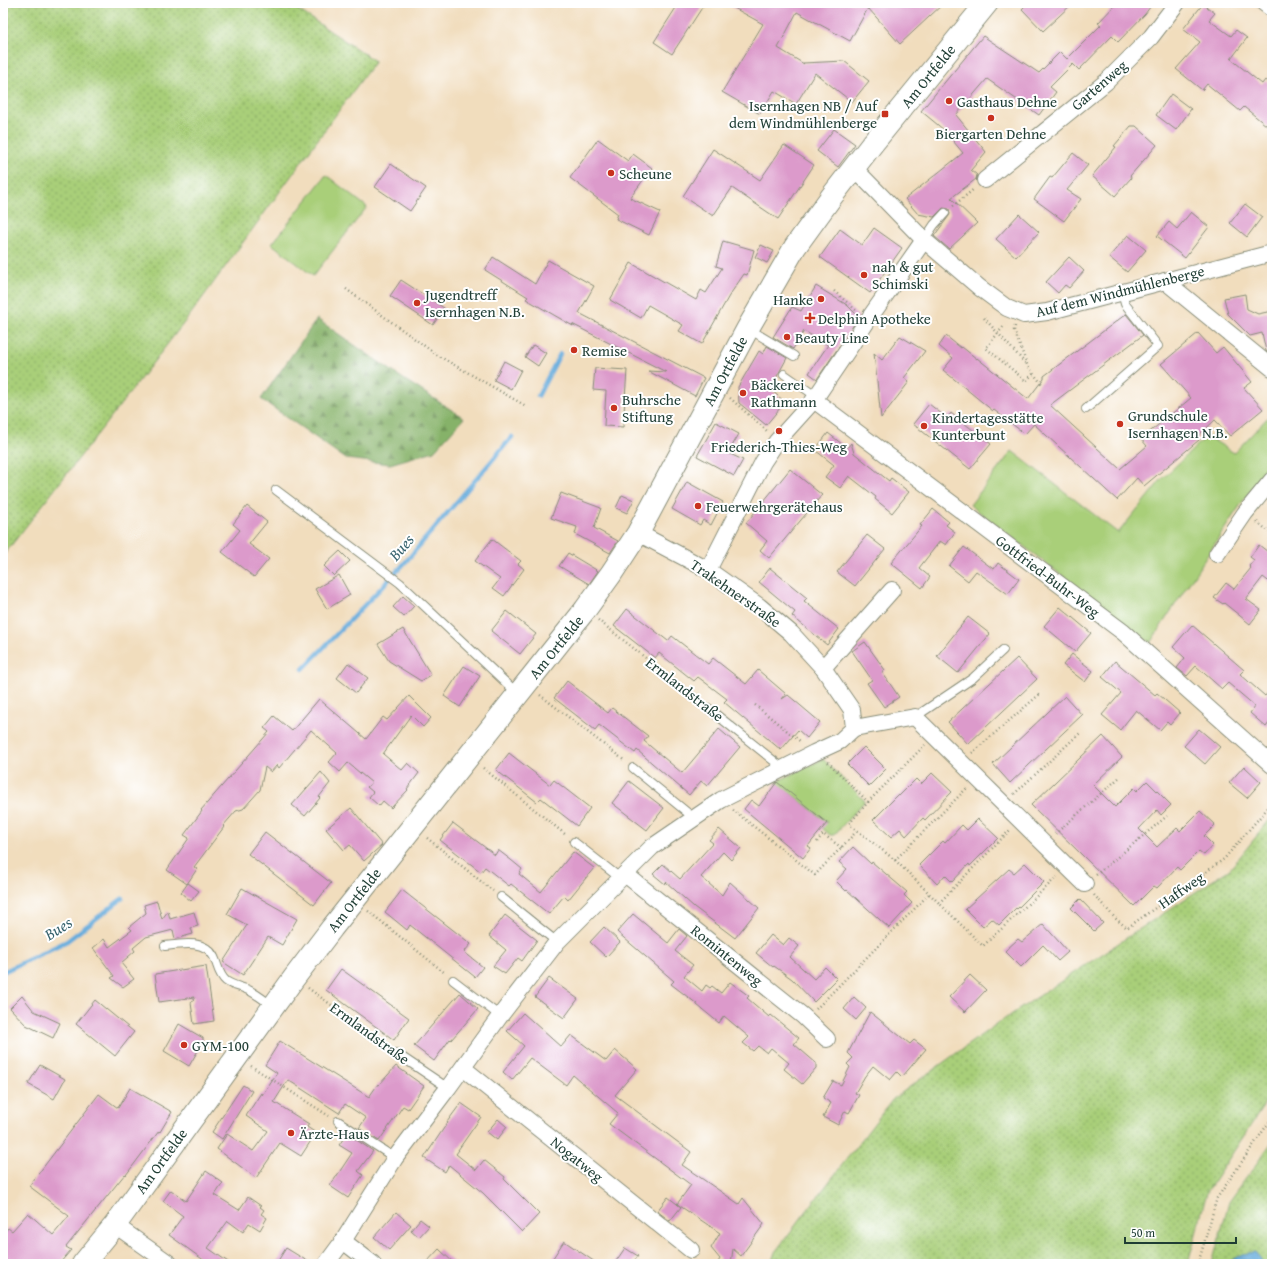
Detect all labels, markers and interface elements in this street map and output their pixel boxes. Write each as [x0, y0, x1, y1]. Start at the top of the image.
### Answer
street label: Am Ortfelde [896, 40, 960, 112]
street label: Gartenweg [1067, 55, 1132, 115]
place label: Gasthaus Dehne [957, 91, 1057, 112]
place label: Isernhagen NB / Auf dem Windmühlenberge [729, 95, 879, 133]
marker: Gasthaus Dehne [944, 96, 954, 106]
marker: Isernhagen NB / Auf dem Windmühlenberge [880, 109, 890, 119]
marker: Biergarten Dehne [986, 113, 996, 123]
place label: Biergarten Dehne [936, 123, 1046, 144]
place label: Scheune [619, 163, 672, 184]
marker: Scheune [606, 168, 616, 178]
place label: nah & gut Schimski [872, 256, 934, 294]
street label: Auf dem Windmühlenberge [1033, 260, 1207, 322]
marker: nah & gut Schimski [859, 270, 869, 280]
place label: Jugendtreff Isernhagen N.B. [423, 284, 525, 322]
place label: Hanke [773, 289, 813, 310]
marker: Hanke [816, 294, 826, 304]
marker: Jugendtreff Isernhagen N.B. [412, 298, 422, 308]
place label: Delphin Apotheke [818, 308, 931, 329]
marker: Delphin Apotheke [805, 313, 815, 323]
place label: Beauty Line [795, 327, 869, 348]
street label: Am Ortfelde [698, 332, 752, 410]
marker: Beauty Line [782, 332, 792, 342]
place label: Remise [582, 340, 627, 361]
marker: Remise [569, 345, 579, 355]
place label: Bäckerei Rathmann [751, 374, 817, 412]
marker: Bäckerei Rathmann [738, 388, 748, 398]
place label: Buhrsche Stiftung [622, 389, 681, 427]
marker: Buhrsche Stiftung [609, 403, 619, 413]
place label: Grundschule Isernhagen N.B. [1128, 405, 1228, 443]
place label: Kindertagesstätte Kunterbunt [932, 407, 1044, 445]
marker: Grundschule Isernhagen N.B. [1115, 419, 1125, 429]
marker: Kindertagesstätte Kunterbunt [919, 421, 929, 431]
marker: Friederich-Thies-Weg [774, 426, 784, 436]
place label: Friederich-Thies-Weg [711, 436, 848, 457]
place label: Feuerwehrgerätehaus [706, 496, 843, 517]
marker: Feuerwehrgerätehaus [693, 501, 703, 511]
water label: Bues [382, 528, 420, 566]
street label: Gottfried-Buhr-Weg [992, 530, 1105, 622]
street label: Trakehnerstraße [686, 554, 786, 632]
street label: Am Ortfelde [524, 611, 588, 683]
street label: Ermlandstraße [642, 652, 728, 726]
street label: Am Ortfelde [322, 863, 386, 937]
street label: Haffweg [1154, 866, 1209, 913]
water label: Bues [39, 910, 77, 946]
street label: Romintenweg [687, 920, 768, 991]
street label: Ermlandstraße [326, 997, 414, 1069]
place label: GYM-100 [192, 1035, 249, 1056]
marker: GYM-100 [179, 1040, 189, 1050]
place label: Ärzte-Haus [299, 1123, 369, 1144]
street label: Am Ortfelde [130, 1124, 192, 1198]
marker: Ärzte-Haus [286, 1128, 296, 1138]
street label: Nogatweg [546, 1131, 608, 1187]
scale bar [1125, 1219, 1236, 1245]
text: 50 m [1131, 1224, 1155, 1241]

